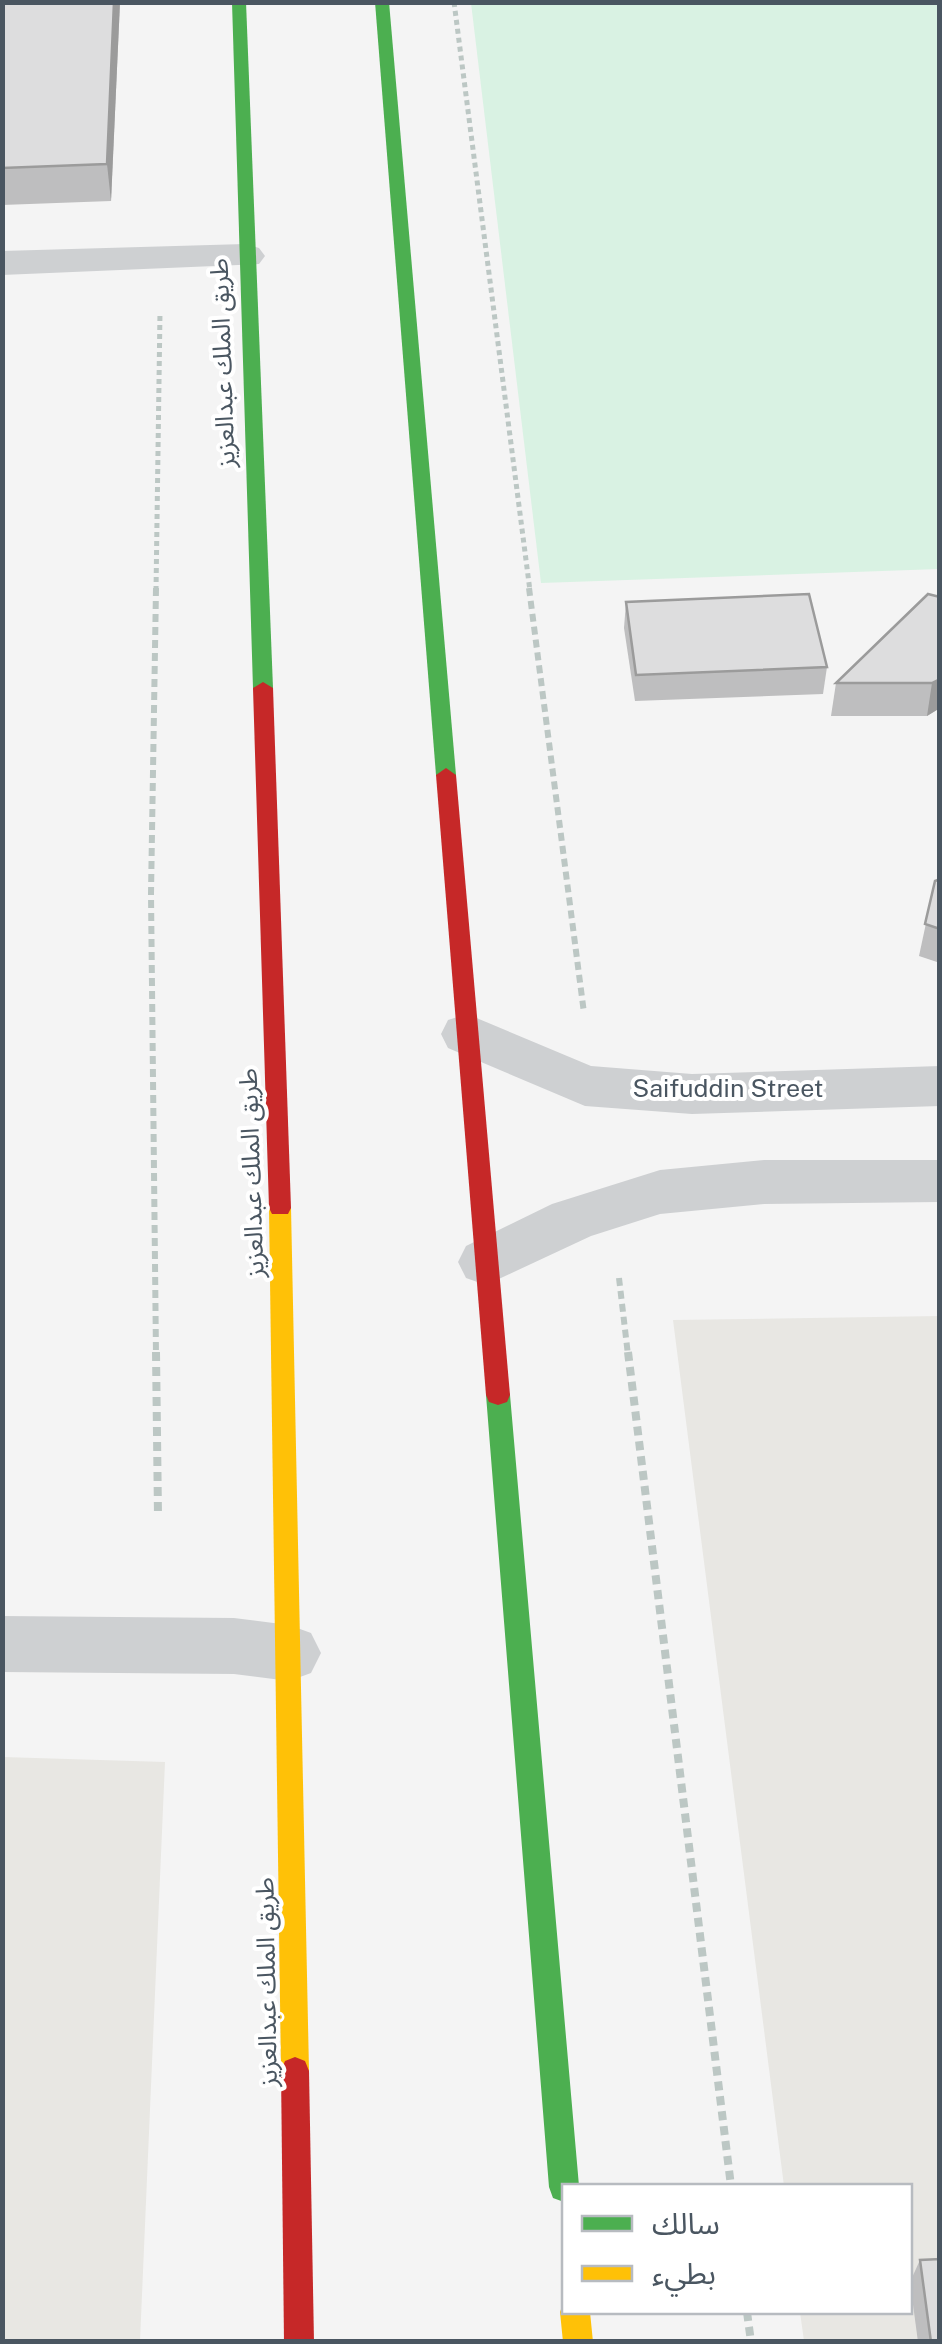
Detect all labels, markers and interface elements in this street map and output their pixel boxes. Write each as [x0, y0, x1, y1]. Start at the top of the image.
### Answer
street label: طريق الملك عبدالعزيز [203, 258, 242, 469]
street label: طريق الملك عبدالعزيز [232, 1068, 271, 1279]
street label: Saifuddin Street [633, 1073, 823, 1103]
street label: طريق الملك عبدالعزيز [249, 1877, 284, 2088]
legend [562, 2184, 912, 2314]
text: سالك [652, 2205, 720, 2241]
text: بطيء [652, 2255, 716, 2297]

